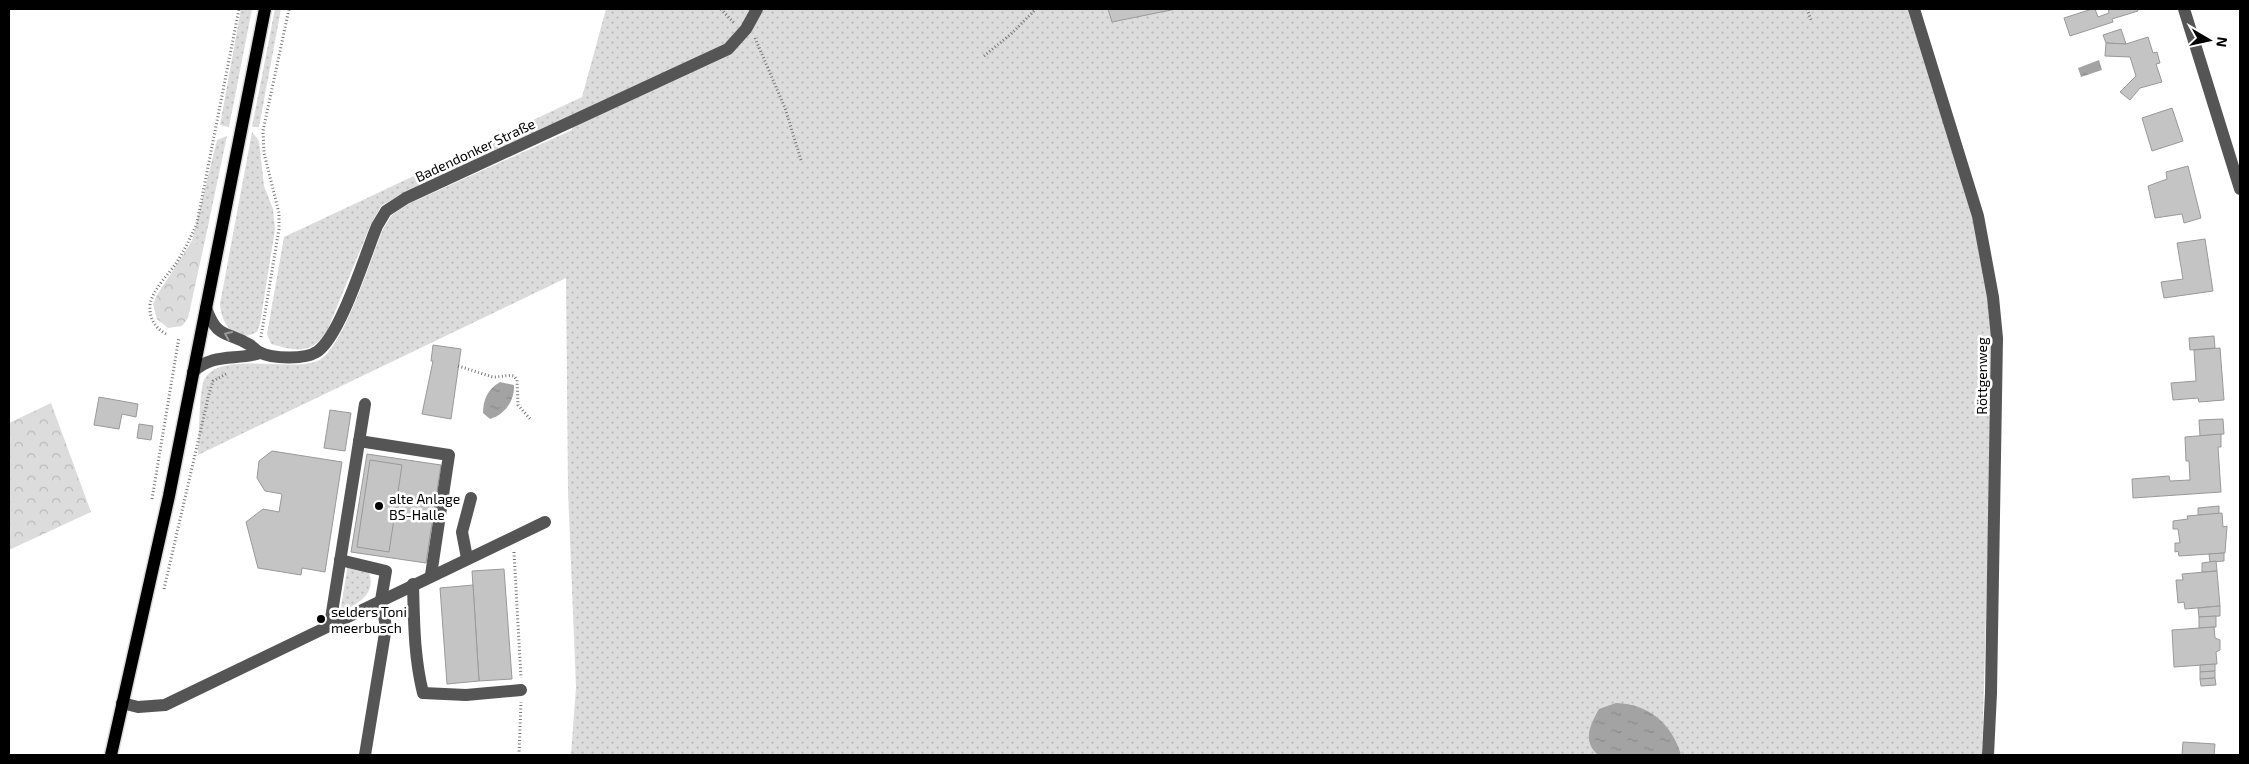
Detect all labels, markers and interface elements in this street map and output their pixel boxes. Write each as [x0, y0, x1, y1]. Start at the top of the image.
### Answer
north arrow [2184, 15, 2234, 65]
text: N [2213, 36, 2232, 48]
street label: Badendonker Straße [412, 115, 538, 185]
one-way arrow [224, 331, 233, 342]
street label: Röttgenweg [1973, 337, 1990, 415]
place label: alte Anlage BS-Halle [389, 490, 460, 523]
marker: alte Anlage BS-Halle [373, 500, 385, 512]
place label: selders Toni meerbusch [331, 603, 407, 636]
marker: selders Toni meerbusch [315, 613, 327, 625]

